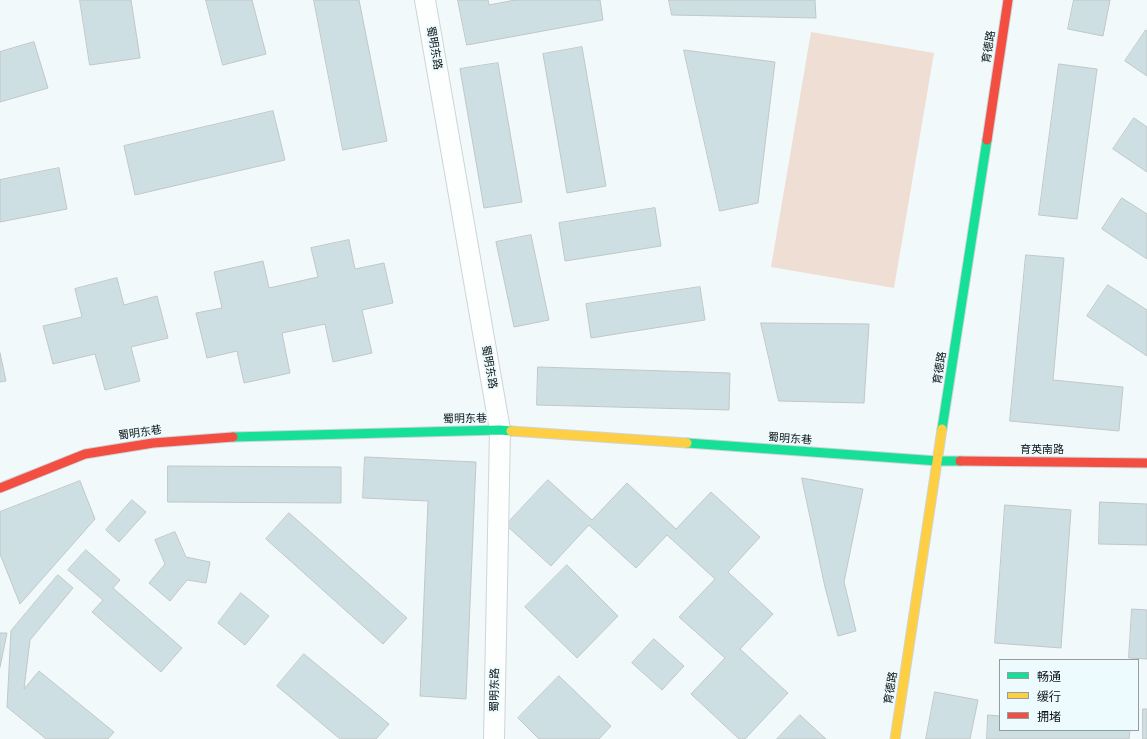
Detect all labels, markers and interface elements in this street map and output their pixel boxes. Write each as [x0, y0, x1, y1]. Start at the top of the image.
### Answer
street label: 蜀明东路 [424, 25, 444, 71]
street label: 育德路 [980, 30, 998, 64]
street label: 蜀明东路 [479, 344, 499, 390]
street label: 育德路 [931, 351, 949, 385]
street label: 蜀明东巷 [443, 412, 487, 426]
street label: 蜀明东巷 [117, 423, 163, 443]
street label: 蜀明东巷 [768, 431, 812, 447]
street label: 育英南路 [1020, 443, 1064, 457]
legend [999, 659, 1139, 731]
street label: 蜀明东路 [488, 668, 502, 712]
text: 畅通 [1037, 669, 1061, 684]
street label: 育德路 [882, 671, 900, 705]
text: 缓行 [1037, 689, 1061, 704]
text: 拥堵 [1037, 709, 1061, 724]

